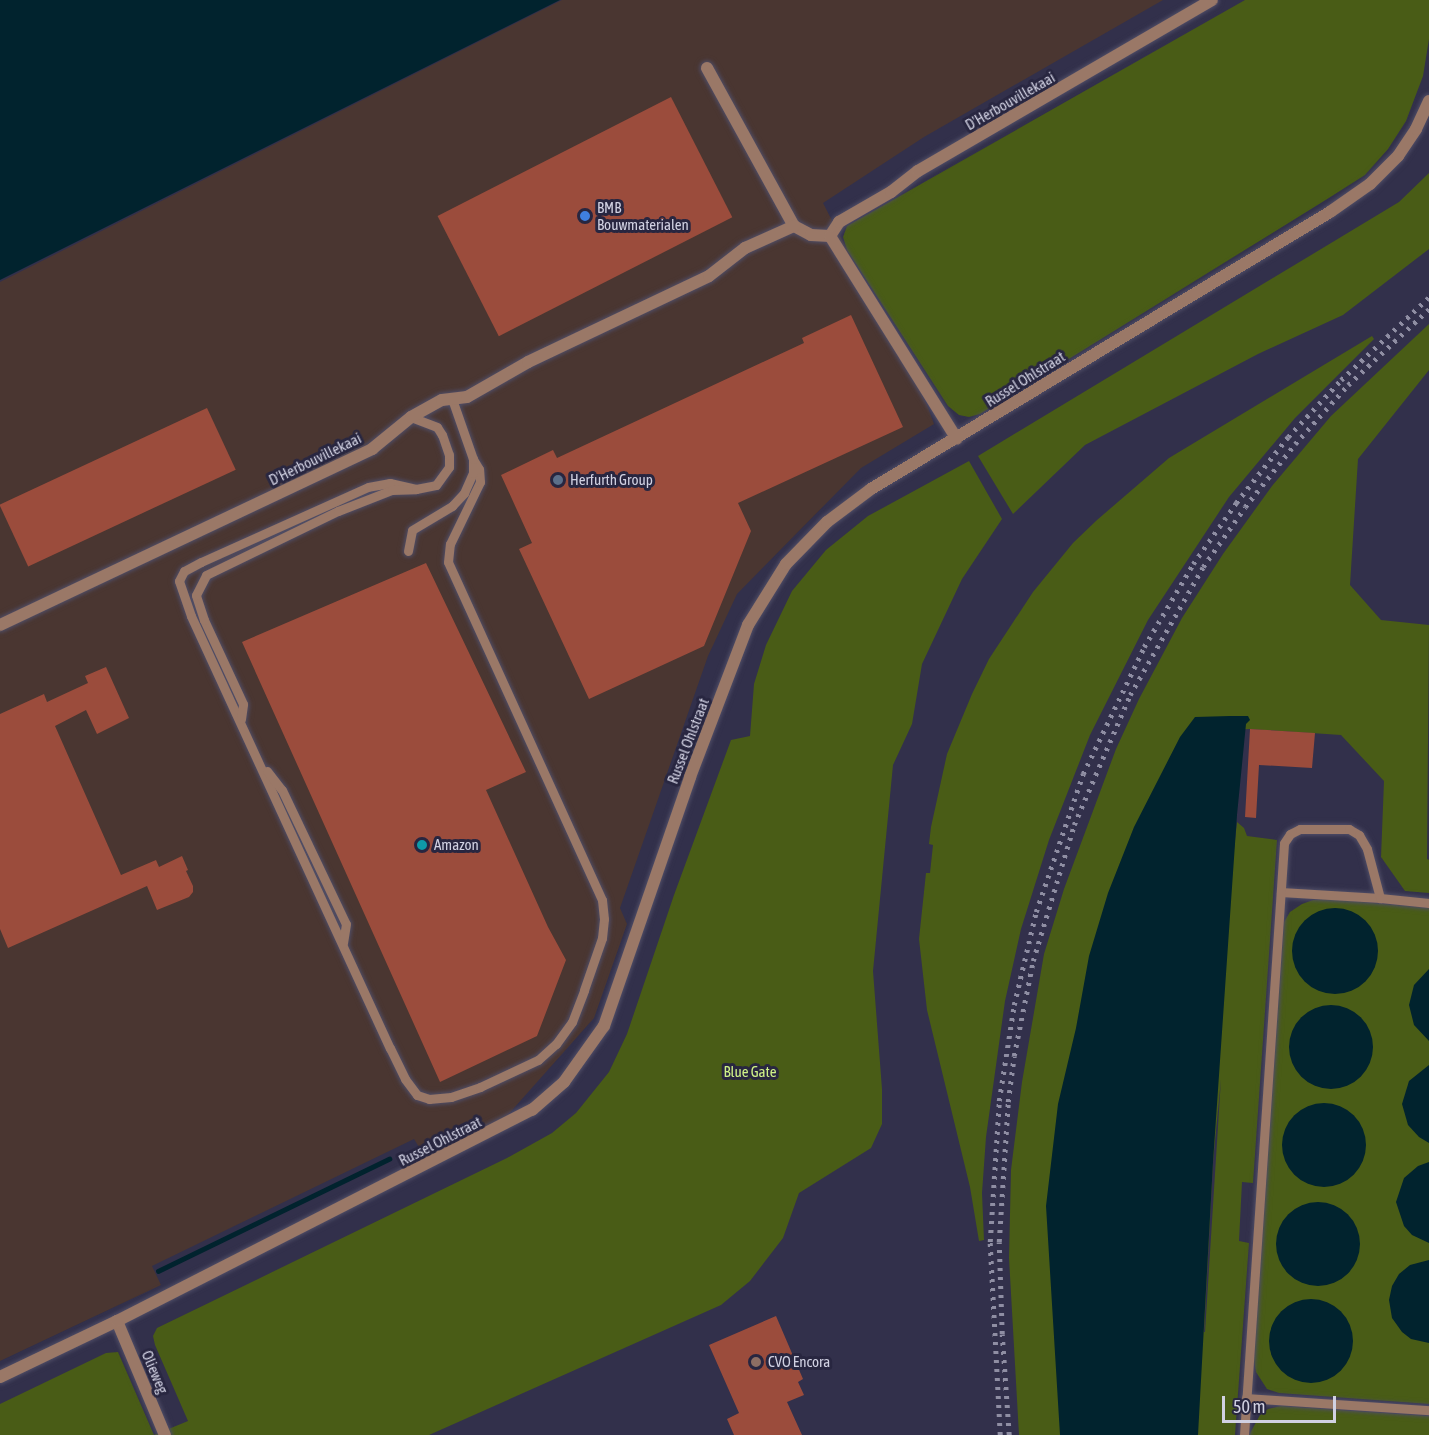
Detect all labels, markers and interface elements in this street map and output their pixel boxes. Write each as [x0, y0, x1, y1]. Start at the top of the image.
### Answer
street label: D'Herbouvillekaai [962, 68, 1058, 134]
place label: BMB Bouwmaterialen [597, 198, 689, 233]
marker: BMB Bouwmaterialen [578, 209, 592, 223]
street label: Russel Ohlstraat [982, 347, 1068, 411]
street label: D'Herbouvillekaai [266, 429, 364, 489]
place label: Herfurth Group [570, 471, 653, 489]
marker: Herfurth Group [551, 473, 565, 487]
street label: Russel Ohlstraat [663, 696, 713, 786]
place label: Amazon [434, 836, 479, 854]
marker: Amazon [415, 838, 429, 852]
park label: Blue Gate [723, 1063, 777, 1081]
street label: Russel Ohlstraat [396, 1113, 484, 1169]
street label: Olieweg [138, 1348, 172, 1396]
place label: CVO Encora [768, 1353, 830, 1371]
marker: CVO Encora [749, 1355, 763, 1369]
scale bar [1225, 1384, 1339, 1422]
text: 50 m [1233, 1396, 1265, 1417]

